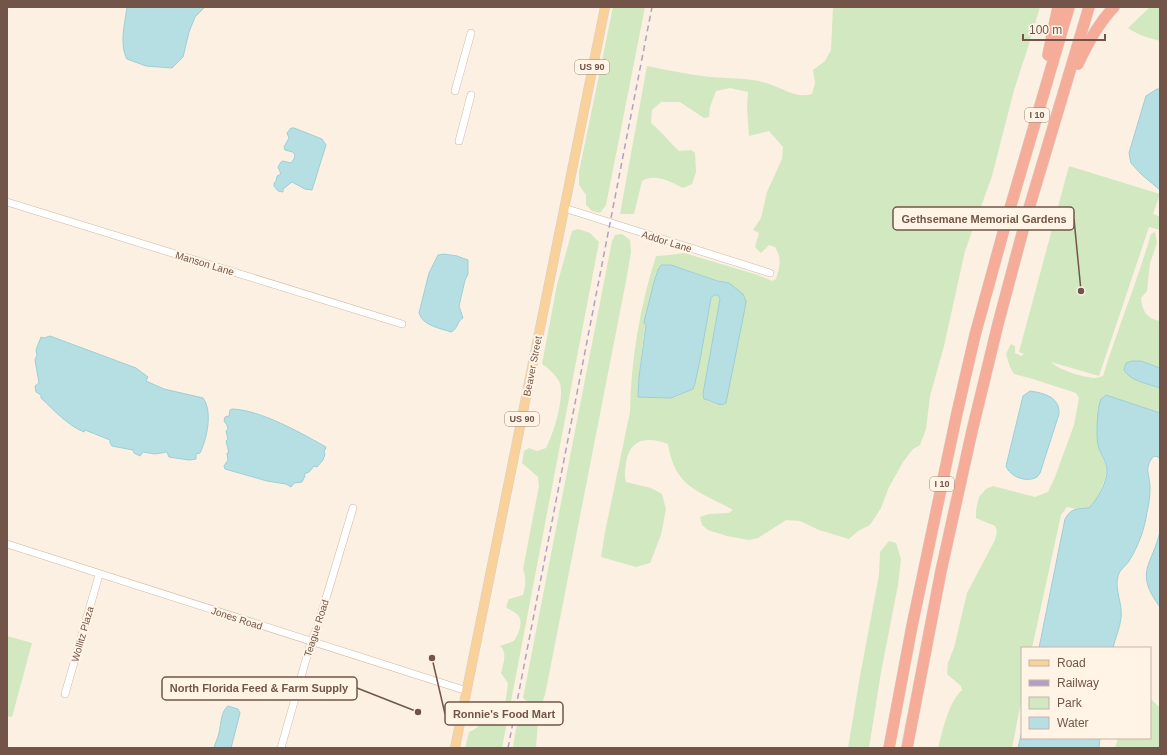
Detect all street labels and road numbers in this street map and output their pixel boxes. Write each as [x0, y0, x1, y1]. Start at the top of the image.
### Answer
road number: US 90 [575, 60, 609, 74]
road number: I 10 [1025, 108, 1049, 122]
street label: Addor Lane [641, 229, 694, 254]
street label: Manson Lane [174, 249, 236, 278]
street label: Beaver Street [521, 335, 544, 397]
road number: US 90 [505, 412, 539, 426]
road number: I 10 [930, 477, 954, 491]
street label: Teague Road [302, 598, 331, 658]
street label: Wollitz Plaza [69, 605, 96, 663]
street label: Jones Road [210, 605, 264, 632]

